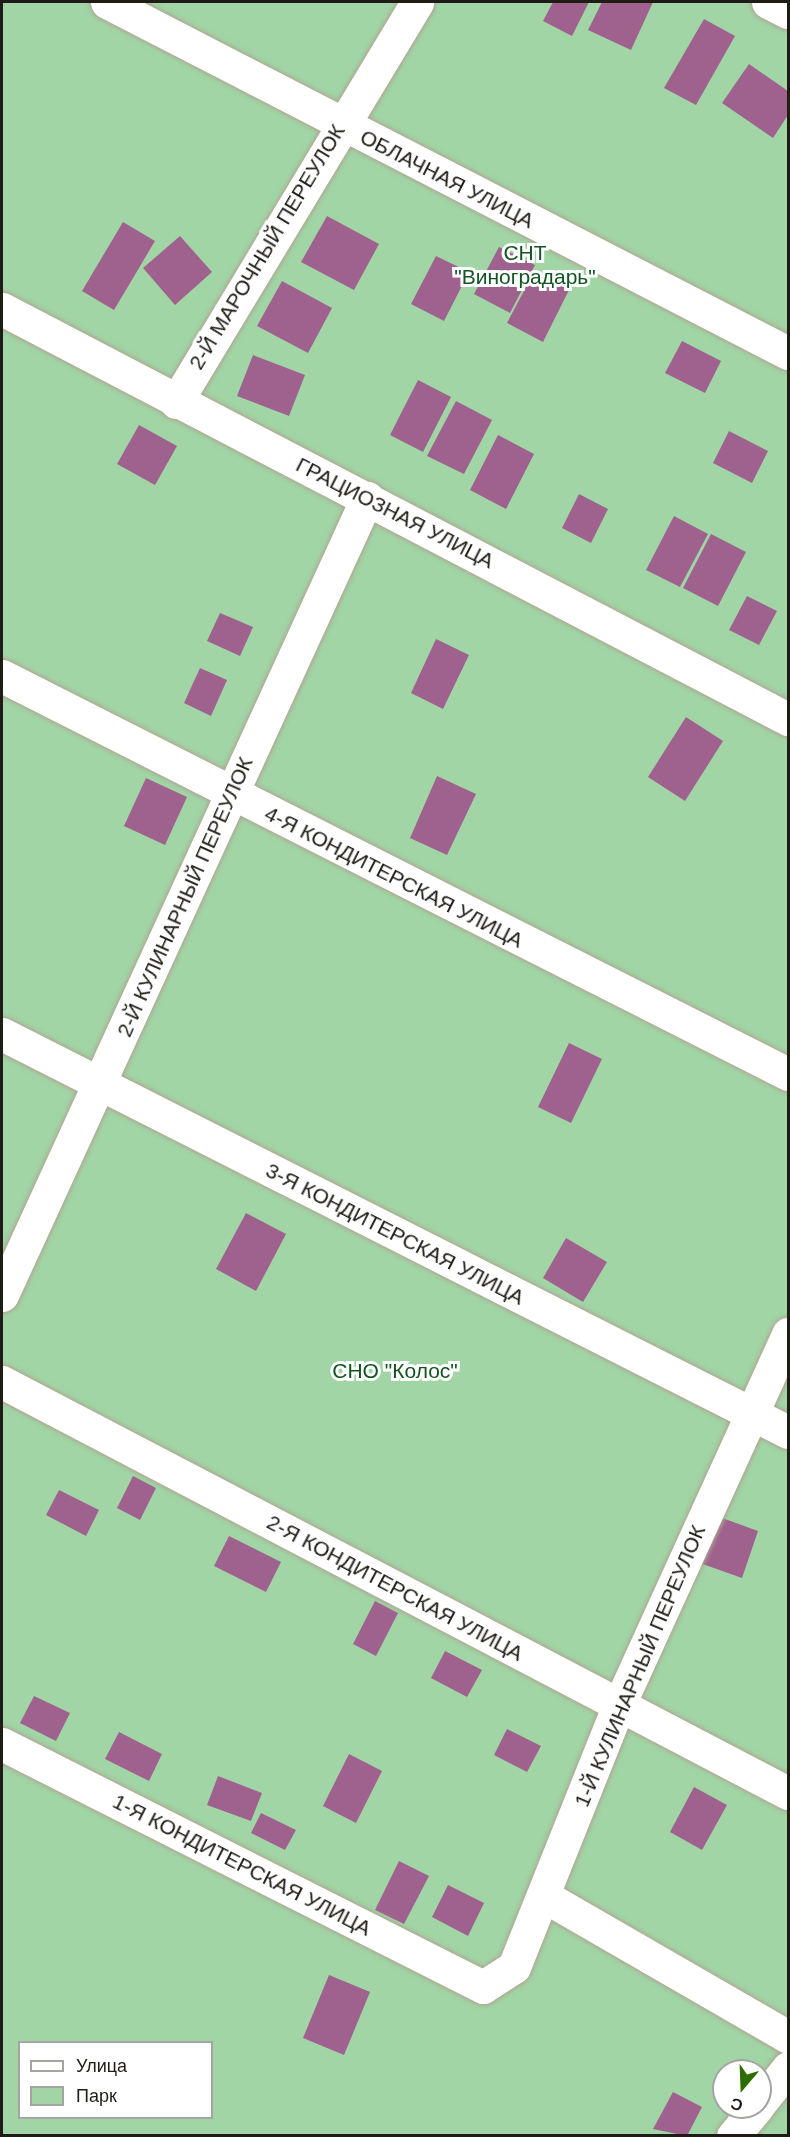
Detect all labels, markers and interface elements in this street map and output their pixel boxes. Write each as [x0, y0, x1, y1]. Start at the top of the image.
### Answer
street label: 2-Й МАРОЧНЫЙ ПЕРЕУЛОК [184, 120, 350, 374]
street label: ОБЛАЧНАЯ УЛИЦА [356, 124, 538, 234]
park label: СНТ "Виноградарь" [454, 240, 596, 290]
street label: ГРАЦИОЗНАЯ УЛИЦА [292, 452, 498, 574]
street label: 2-Й КУЛИНАРНЫЙ ПЕРЕУЛОК [112, 753, 258, 1041]
street label: 4-Я КОНДИТЕРСКАЯ УЛИЦА [261, 801, 527, 953]
street label: 3-Я КОНДИТЕРСКАЯ УЛИЦА [262, 1158, 528, 1310]
park label: СНО "Колос" [332, 1358, 458, 1384]
street label: 2-Я КОНДИТЕРСКАЯ УЛИЦА [263, 1510, 527, 1666]
street label: 1-Й КУЛИНАРНЫЙ ПЕРЕУЛОК [569, 1521, 711, 1811]
street label: 1-Я КОНДИТЕРСКАЯ УЛИЦА [109, 1789, 375, 1941]
legend [18, 2041, 213, 2119]
text: Улица [76, 2056, 127, 2076]
north arrow [712, 2059, 772, 2119]
text: Парк [76, 2086, 117, 2106]
text: С [728, 2095, 745, 2115]

